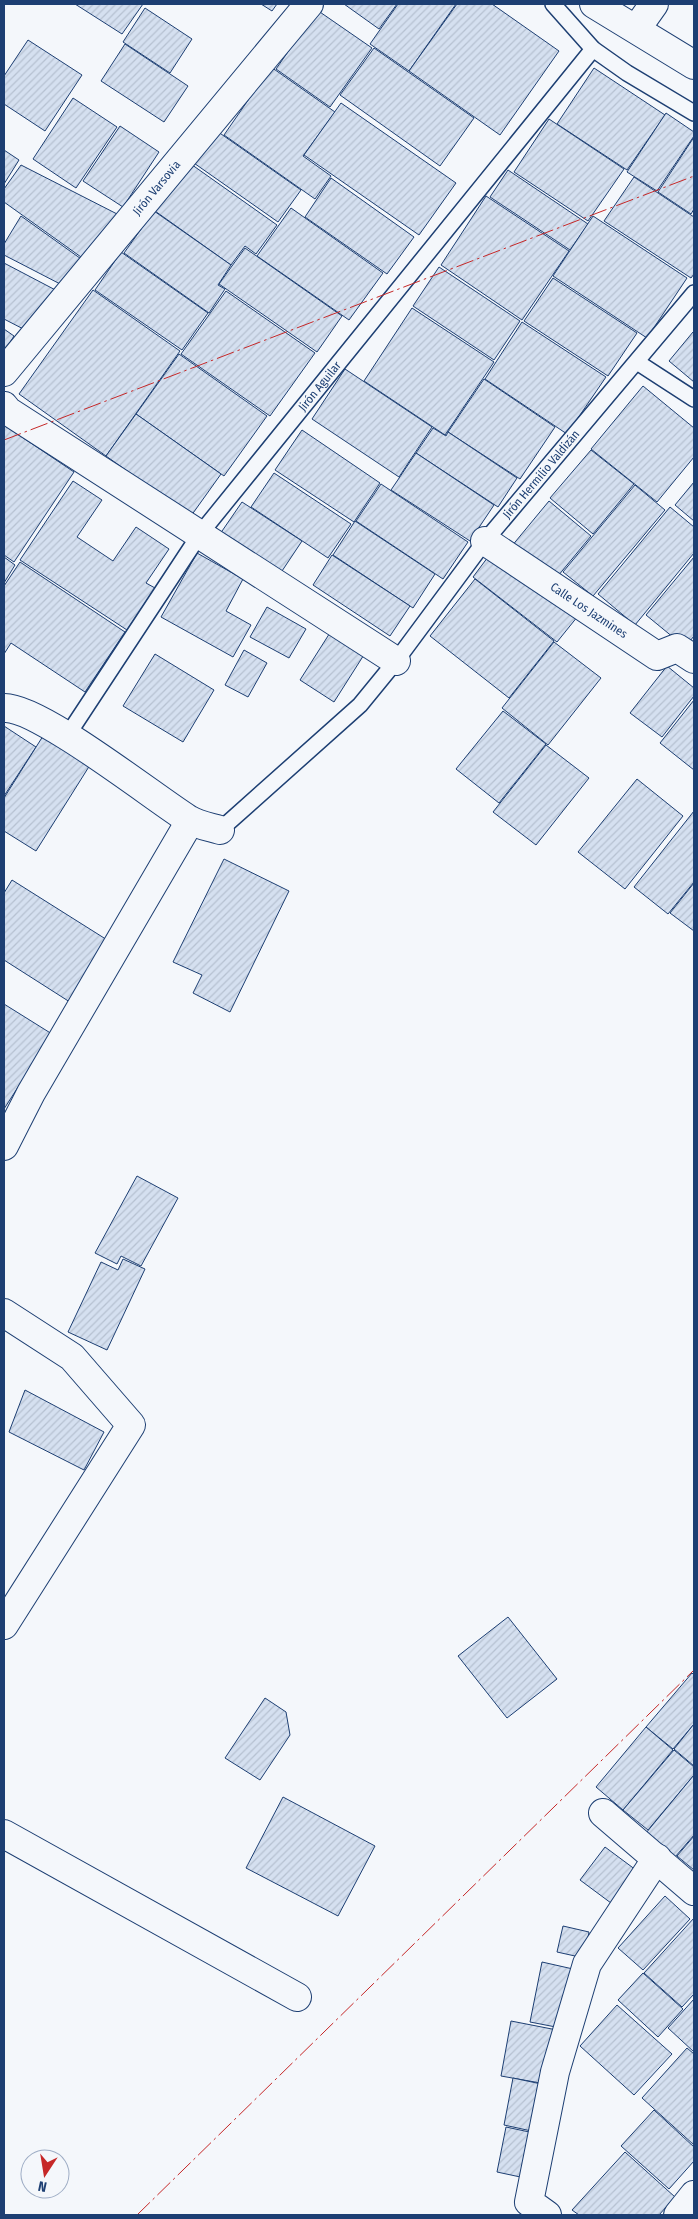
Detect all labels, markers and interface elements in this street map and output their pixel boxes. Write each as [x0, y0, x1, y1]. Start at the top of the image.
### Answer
street label: Jirón Varsovia [130, 158, 183, 218]
street label: Jirón Aguilar [295, 358, 345, 414]
street label: Jirón Hermilio Valdizán [500, 427, 582, 522]
street label: Calle Los Jazmines [548, 580, 630, 641]
north arrow [20, 2149, 70, 2199]
text: N [37, 2177, 48, 2195]

